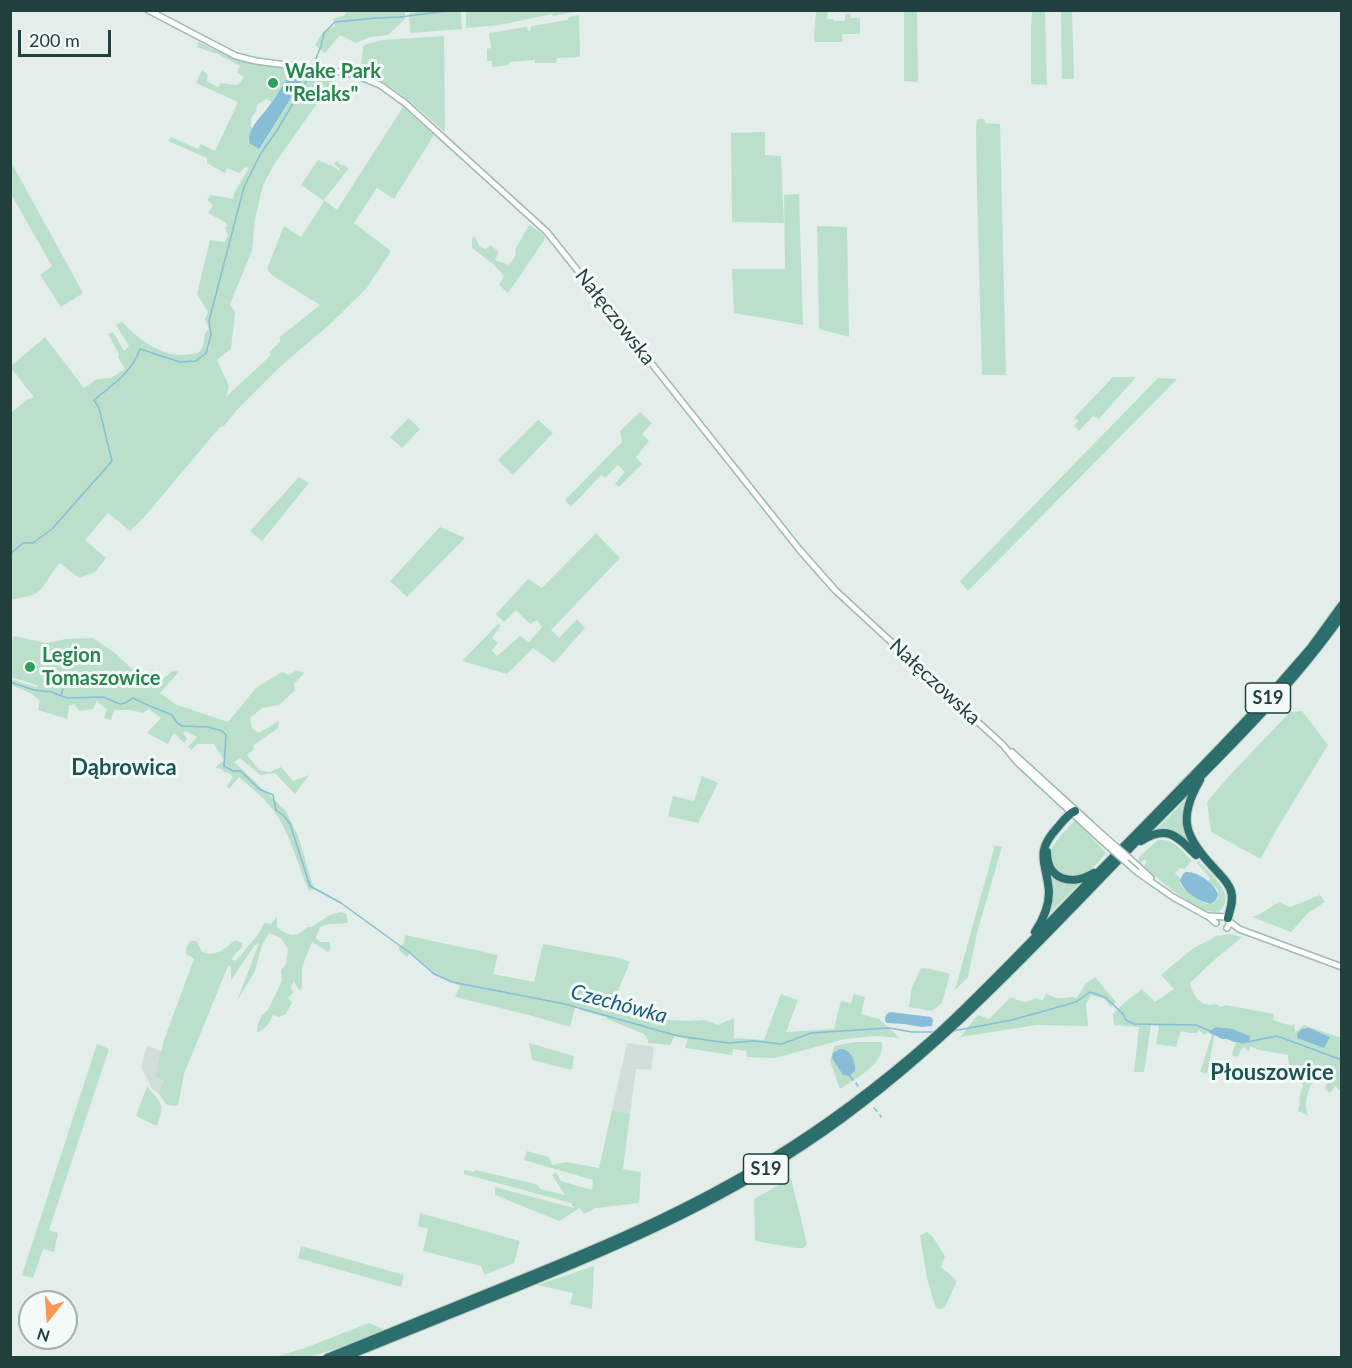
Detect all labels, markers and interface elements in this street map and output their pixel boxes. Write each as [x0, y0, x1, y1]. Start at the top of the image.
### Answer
scale bar [21, 18, 114, 56]
text: 200 m [29, 29, 80, 51]
place label: Wake Park "Relaks" [285, 60, 381, 107]
marker: Wake Park "Relaks" [266, 76, 280, 90]
street label: Nałęczowska [570, 264, 660, 370]
street label: Nałęczowska [885, 634, 985, 730]
place label: Legion Tomaszowice [42, 644, 160, 691]
marker: Legion Tomaszowice [23, 660, 37, 674]
road number: S19 [1246, 683, 1290, 713]
district label: Dąbrowica [71, 755, 177, 781]
water label: Czechówka [568, 979, 670, 1029]
district label: Płouszowice [1210, 1060, 1334, 1086]
road number: S19 [744, 1154, 789, 1184]
north arrow [18, 1290, 78, 1350]
text: N [35, 1325, 52, 1347]

